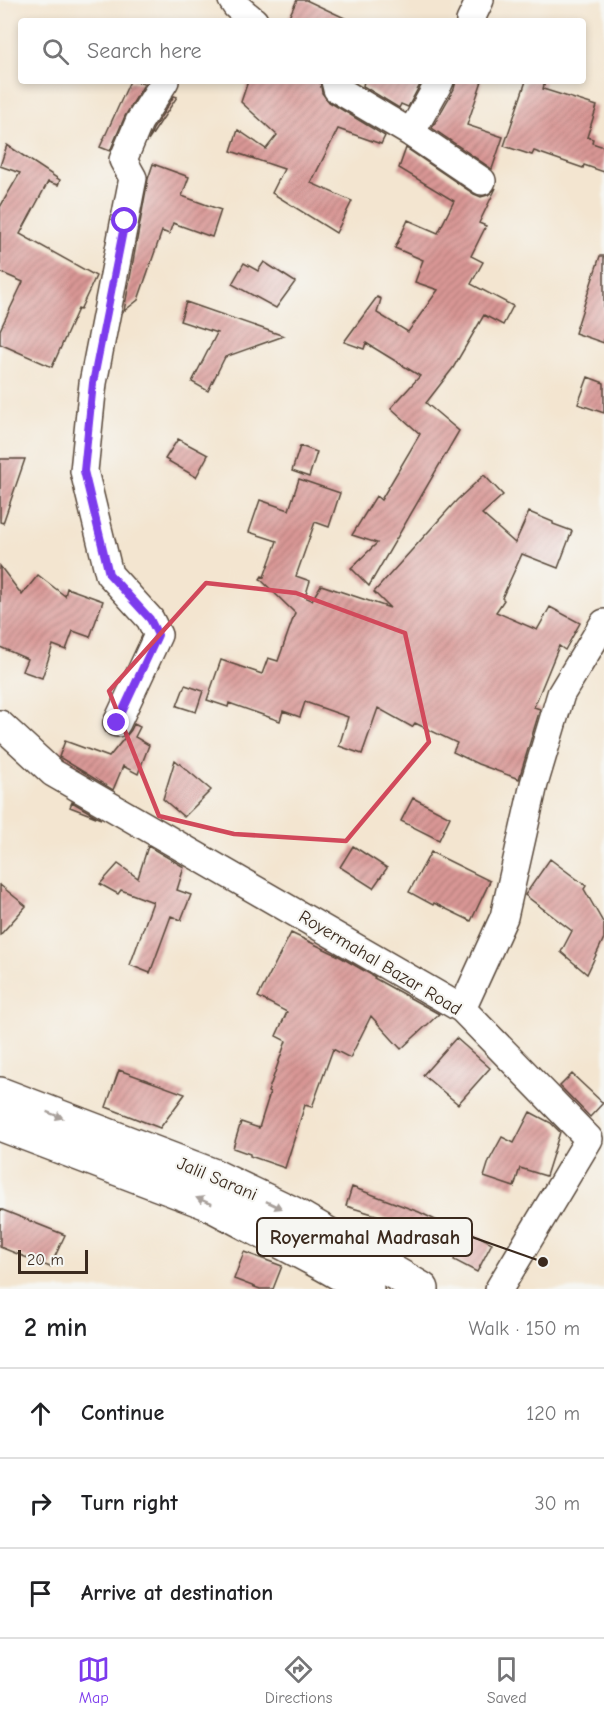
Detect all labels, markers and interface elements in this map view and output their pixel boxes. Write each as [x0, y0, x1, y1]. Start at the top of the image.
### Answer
search box [18, 18, 586, 84]
icon: search [39, 35, 72, 68]
text: Search here [87, 38, 202, 64]
route start [111, 207, 137, 233]
route end [103, 709, 129, 735]
street label: Royermahal Bazar Road [295, 906, 465, 1020]
one-way arrow [46, 1110, 64, 1120]
street label: Jalil Sarani [174, 1153, 260, 1205]
one-way arrow [195, 1196, 213, 1206]
one-way arrow [265, 1200, 282, 1209]
callout: Royermahal Madrasah [257, 1218, 472, 1256]
text: Royermahal Madrasah [270, 1226, 460, 1249]
scale bar [18, 1247, 88, 1274]
text: 20 m [27, 1251, 64, 1269]
text: 2 min [24, 1313, 87, 1343]
text: Walk · 150 m [469, 1317, 580, 1340]
icon: ahead [24, 1397, 57, 1430]
text: Continue [81, 1400, 164, 1426]
text: 120 m [526, 1402, 580, 1425]
icon: right [24, 1487, 57, 1520]
text: Turn right [81, 1490, 178, 1516]
text: 30 m [534, 1492, 580, 1515]
icon: arrive [24, 1577, 57, 1610]
text: Arrive at destination [81, 1580, 273, 1606]
tab: Map [77, 1653, 110, 1707]
tab: Directions [265, 1653, 332, 1707]
tab: Saved [487, 1653, 527, 1707]

